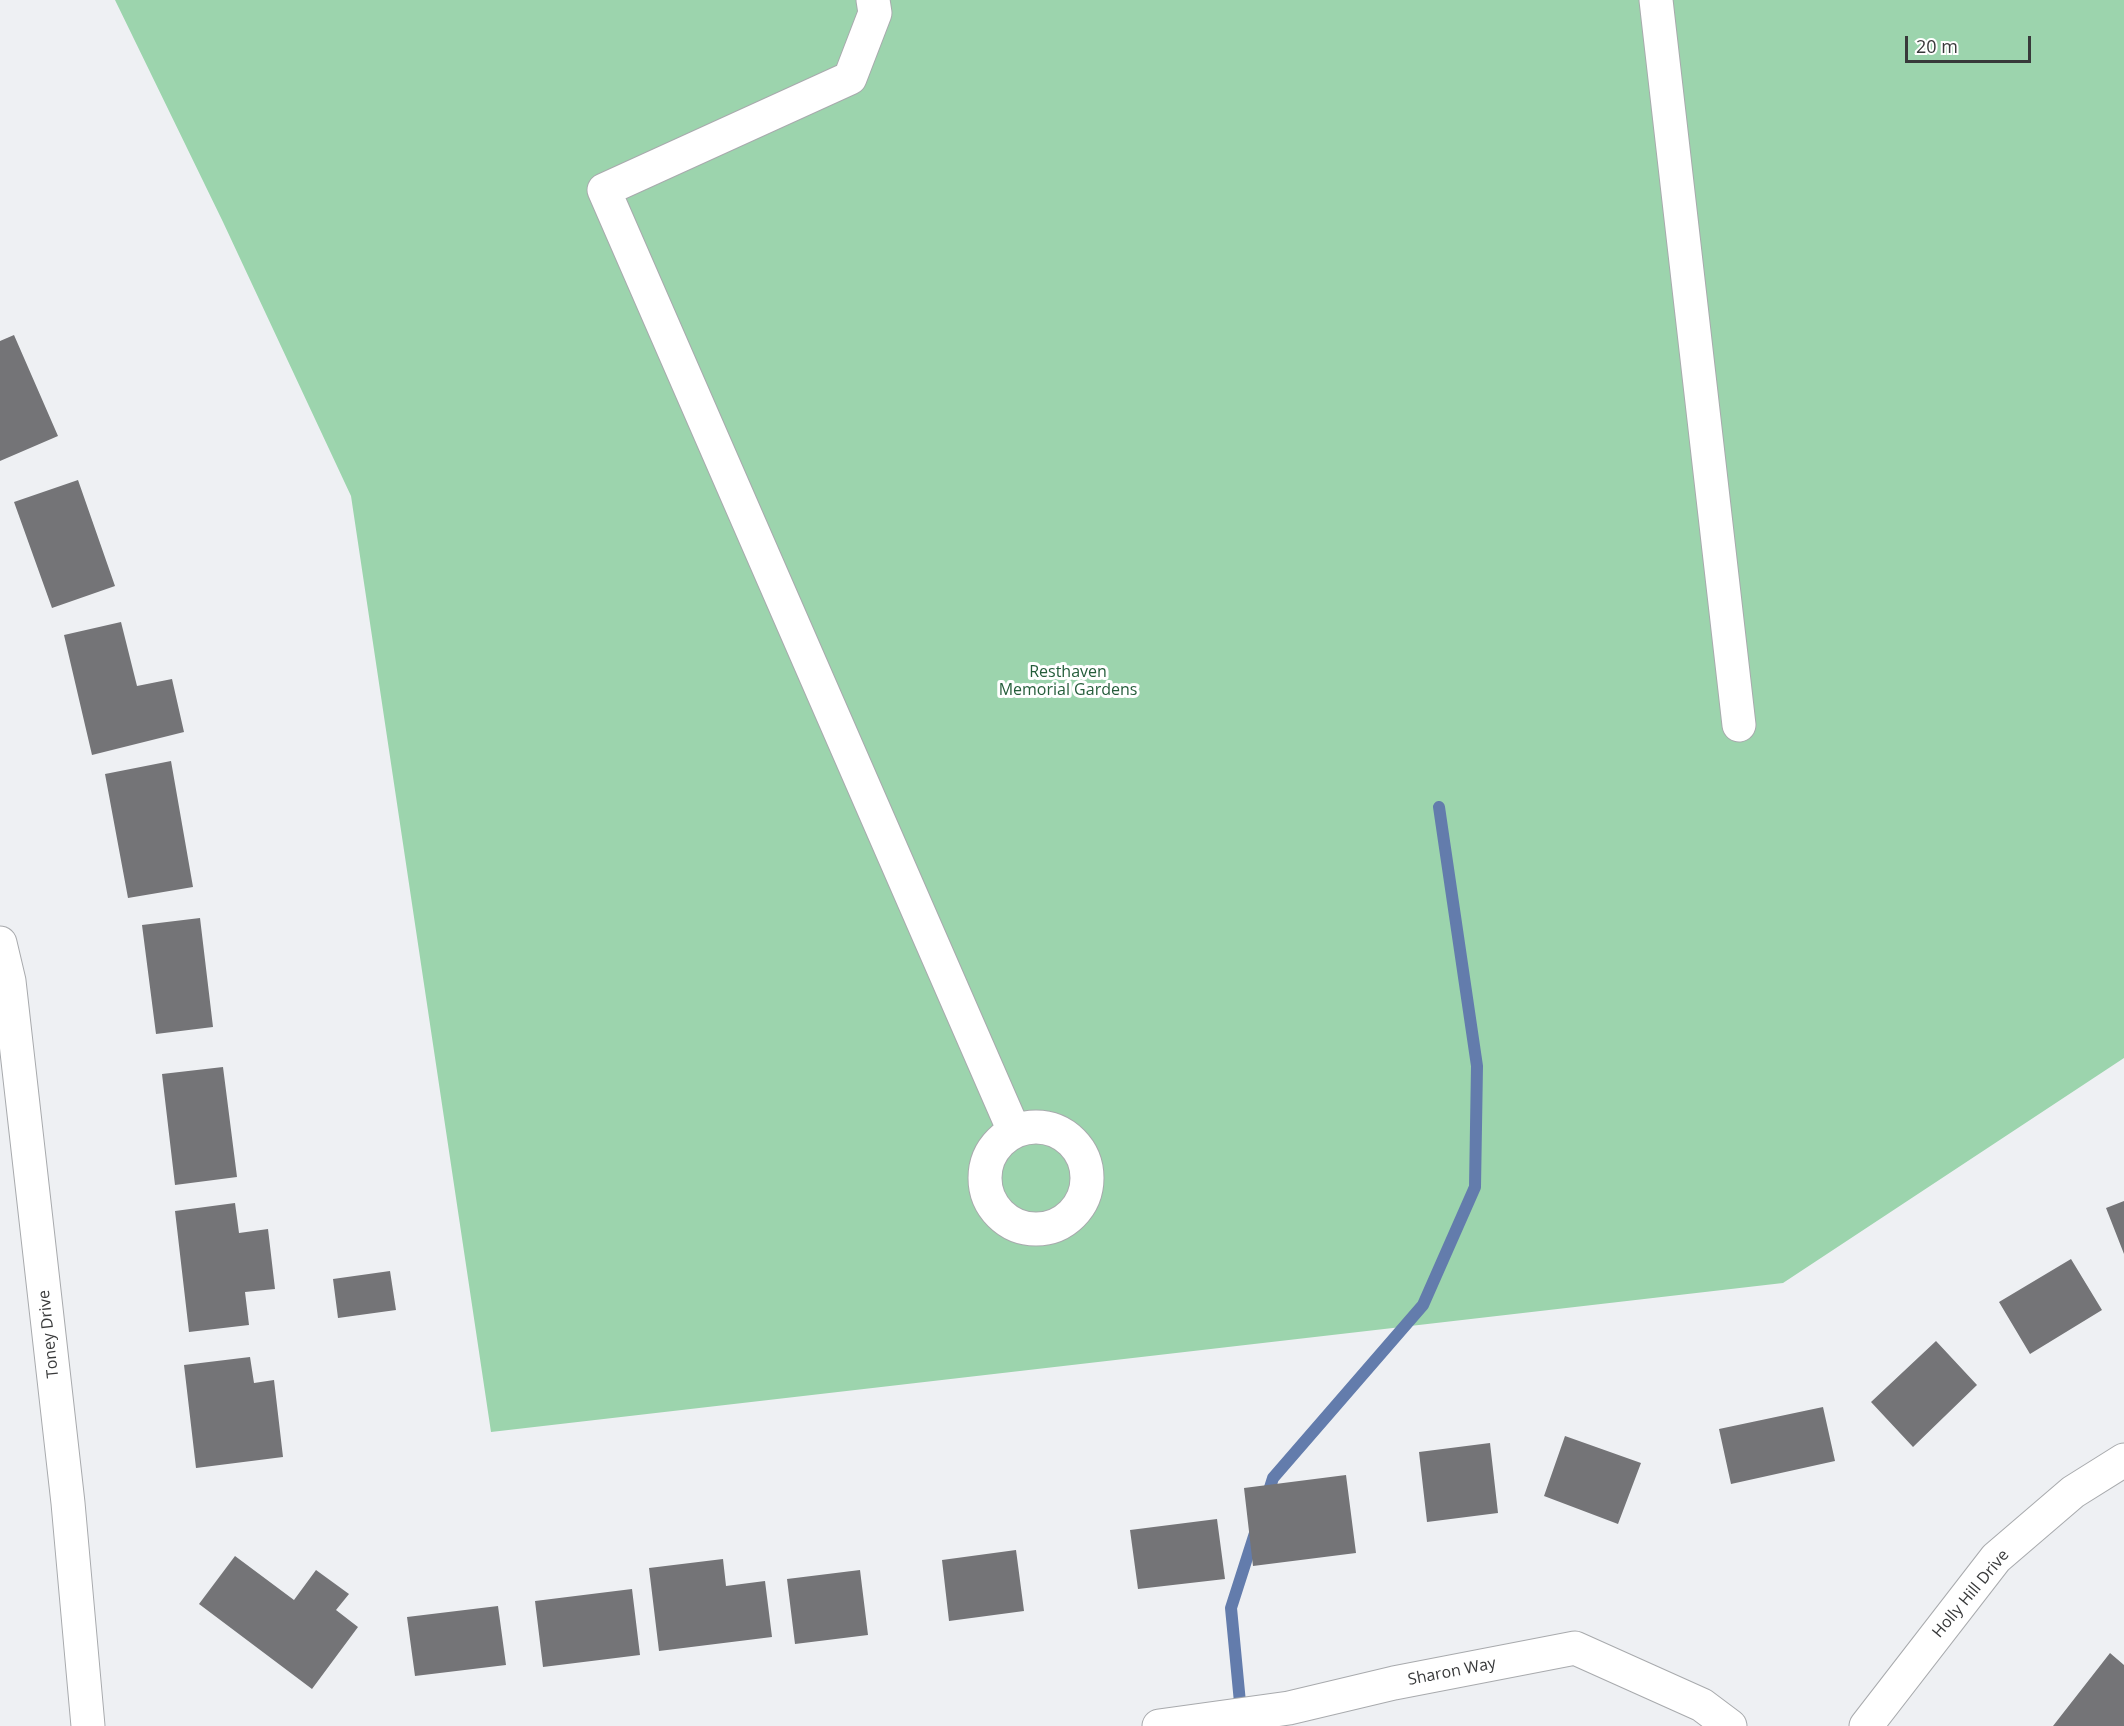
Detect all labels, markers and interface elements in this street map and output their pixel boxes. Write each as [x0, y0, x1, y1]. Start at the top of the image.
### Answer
scale bar [1908, 24, 2034, 62]
text: 20 m [1916, 34, 1958, 58]
park label: Resthaven Memorial Gardens [999, 662, 1137, 700]
street label: Toney Drive [35, 1289, 63, 1379]
street label: Holly Hill Drive [1929, 1546, 2013, 1642]
street label: Sharon Way [1406, 1654, 1498, 1690]

